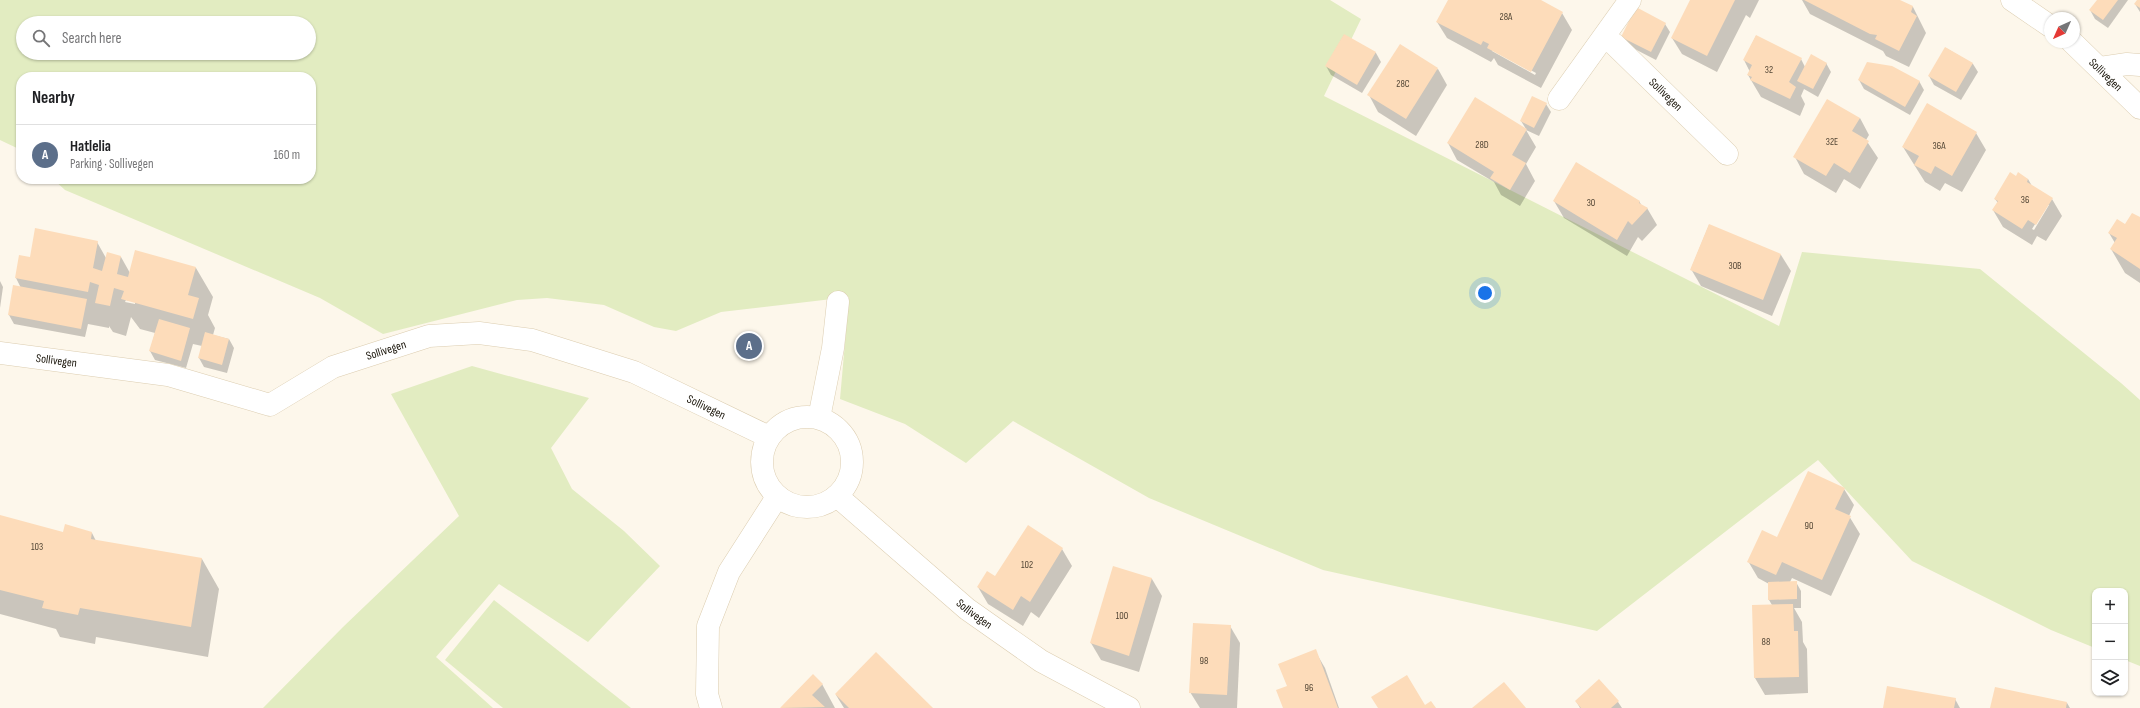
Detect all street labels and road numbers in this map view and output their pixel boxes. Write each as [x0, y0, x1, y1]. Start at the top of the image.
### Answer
street label: Sollivegen [2086, 55, 2126, 94]
street label: Sollivegen [1646, 75, 1686, 114]
street label: Sollivegen [364, 336, 408, 363]
street label: Sollivegen [35, 350, 78, 371]
street label: Sollivegen [685, 391, 728, 423]
street label: Sollivegen [953, 596, 995, 632]

